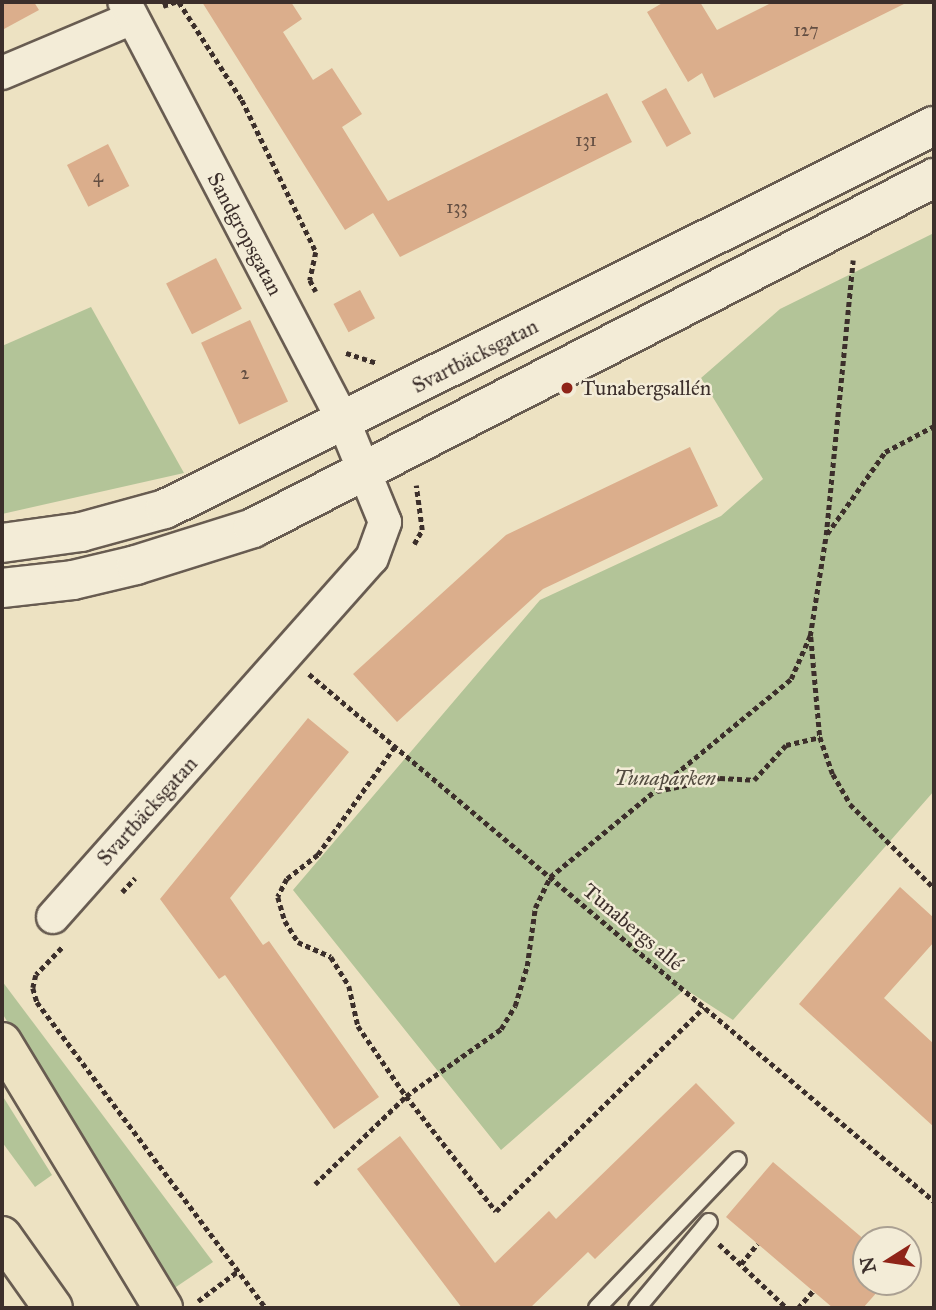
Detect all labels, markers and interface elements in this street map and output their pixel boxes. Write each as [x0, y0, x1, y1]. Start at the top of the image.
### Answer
house number: 127 [793, 19, 819, 41]
house number: 131 [575, 129, 597, 151]
house number: 4 [93, 165, 103, 187]
street label: Sandgropsgatan [202, 168, 288, 300]
house number: 133 [446, 196, 468, 218]
street label: Svartbäcksgatan [408, 314, 542, 398]
house number: 2 [241, 362, 249, 384]
place label: Tunabergsallén [581, 375, 711, 401]
marker: Tunabergsallén [559, 380, 575, 396]
street label: Svartbäcksgatan [92, 751, 202, 871]
park label: Tunaparken [614, 765, 716, 791]
street label: Tunabergs allé [578, 878, 688, 976]
north arrow [852, 1226, 922, 1296]
text: N [855, 1255, 881, 1275]

